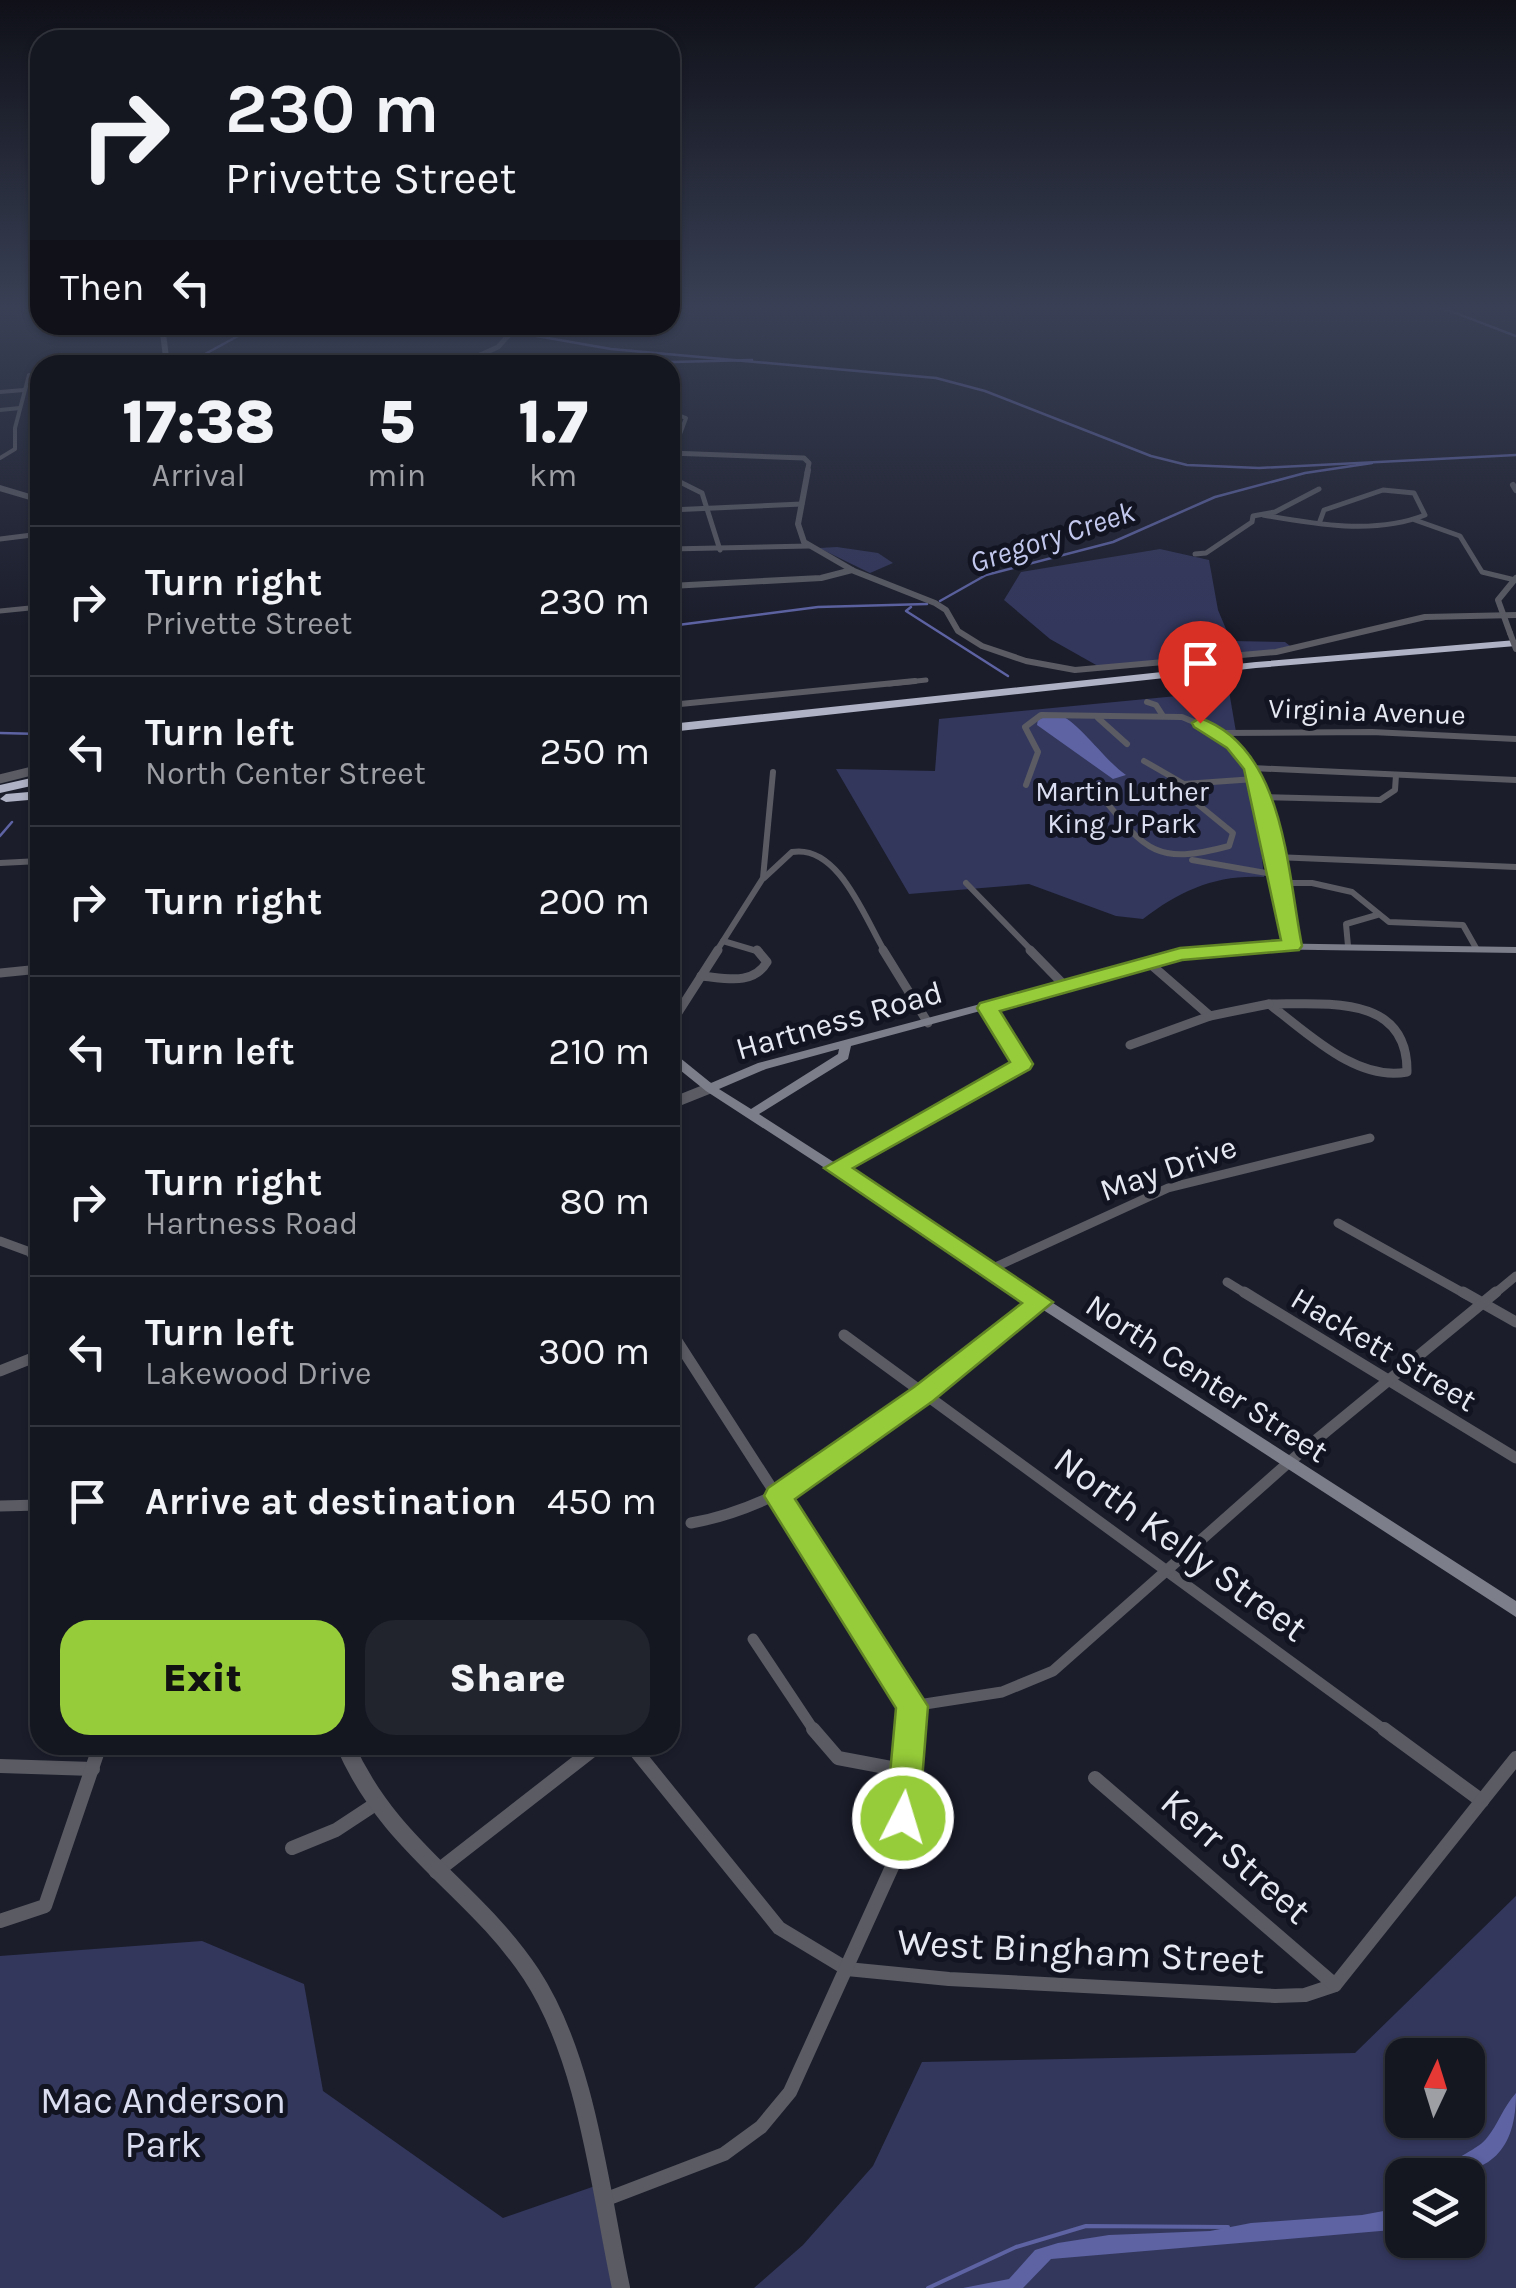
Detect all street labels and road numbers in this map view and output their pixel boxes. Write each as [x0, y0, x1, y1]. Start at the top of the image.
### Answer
street label: Virginia Avenue [1268, 692, 1466, 731]
street label: Hartness Road [732, 973, 947, 1068]
street label: May Drive [1095, 1128, 1241, 1209]
street label: Hackett Street [1284, 1280, 1483, 1419]
street label: North Center Street [1079, 1286, 1335, 1470]
street label: North Kelly Street [1045, 1438, 1316, 1651]
street label: Kerr Street [1152, 1779, 1320, 1934]
street label: West Bingham Street [896, 1919, 1266, 1984]

